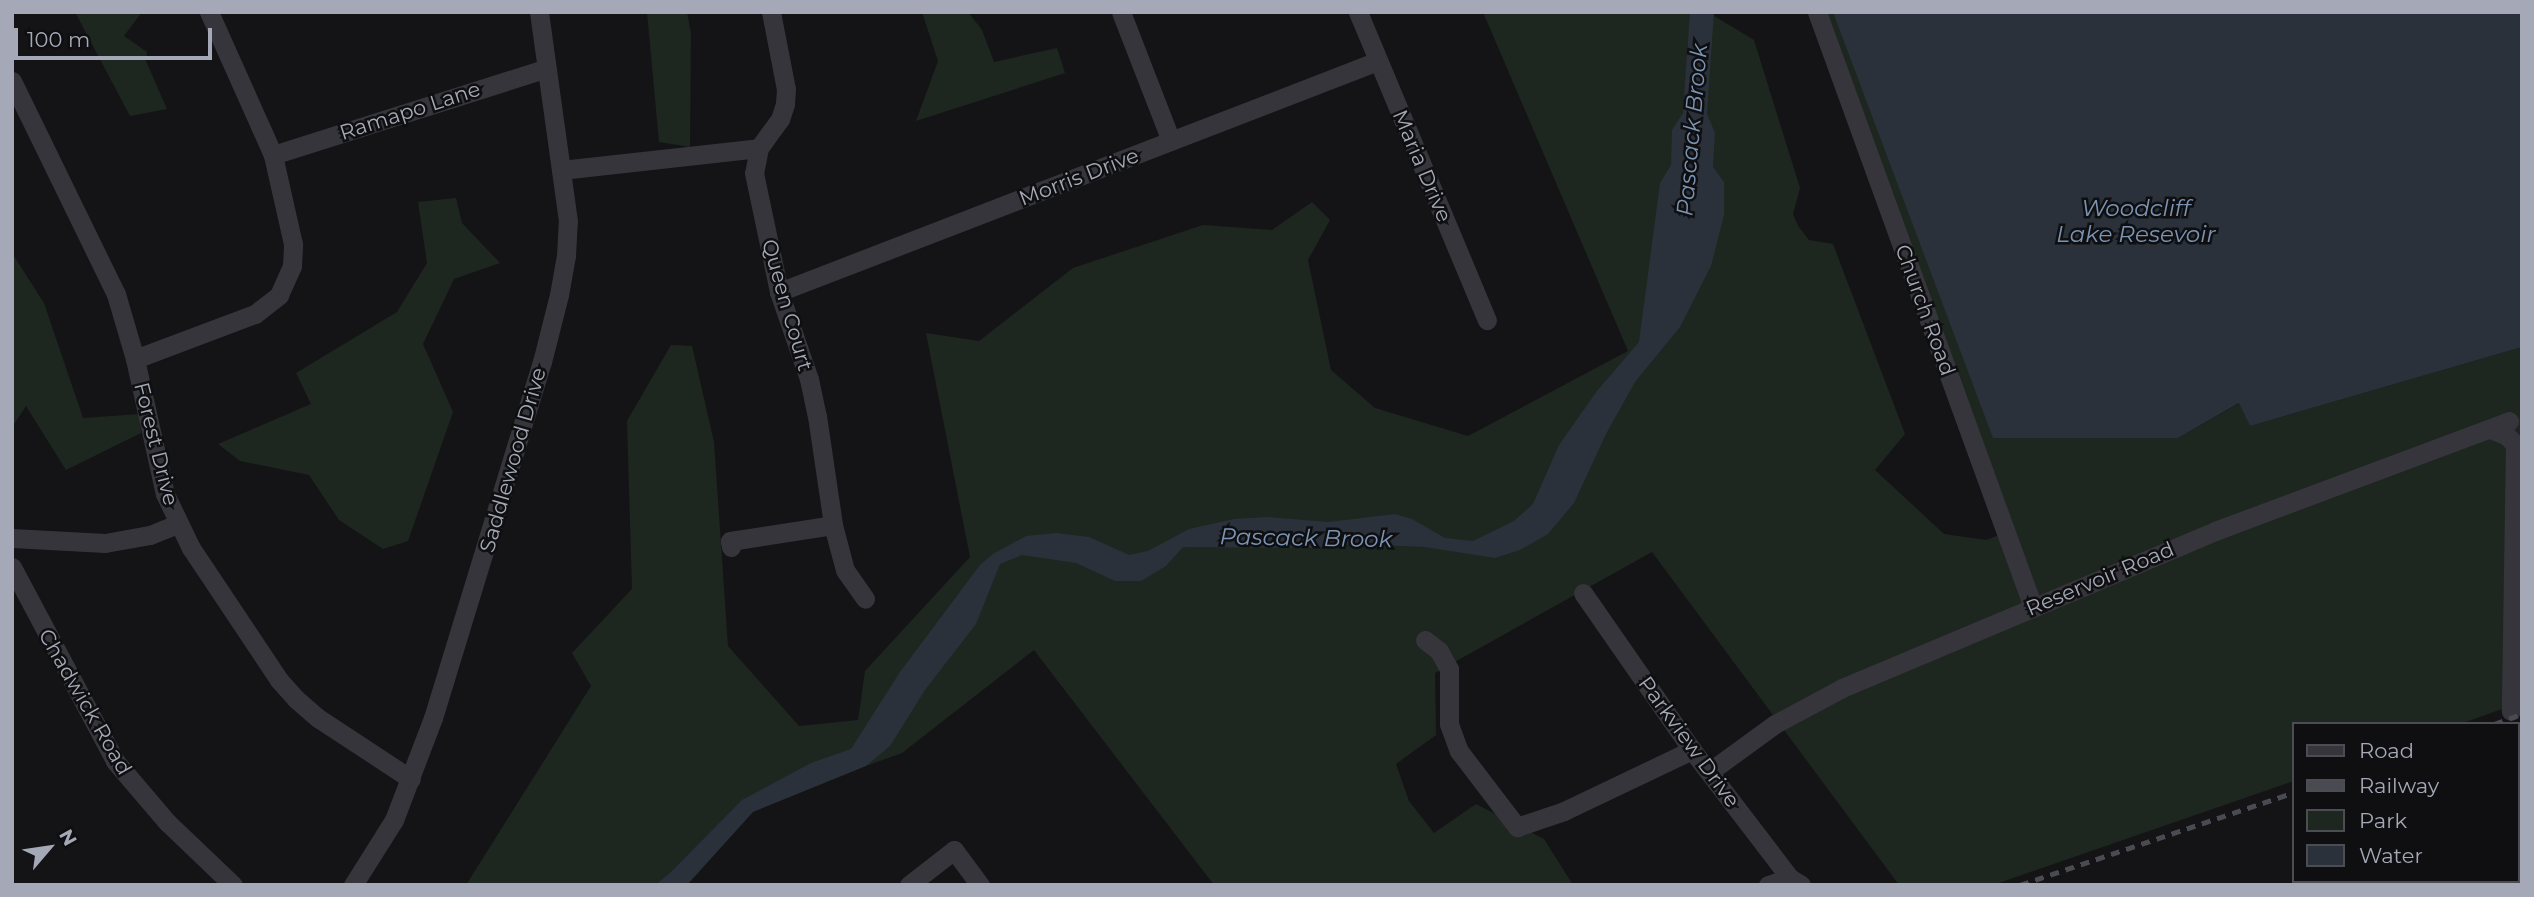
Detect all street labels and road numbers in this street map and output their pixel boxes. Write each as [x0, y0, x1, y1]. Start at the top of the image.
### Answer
street label: Ramapo Lane [336, 76, 484, 146]
street label: Maria Drive [1387, 106, 1457, 226]
street label: Morris Drive [1016, 143, 1142, 211]
street label: Queen Court [756, 236, 818, 374]
street label: Church Road [1890, 241, 1960, 379]
street label: Saddlewood Drive [475, 365, 551, 555]
street label: Forest Drive [129, 380, 183, 508]
street label: Reservoir Road [2022, 536, 2178, 622]
street label: Chadwick Road [33, 624, 137, 780]
street label: Parkview Drive [1633, 672, 1745, 812]

